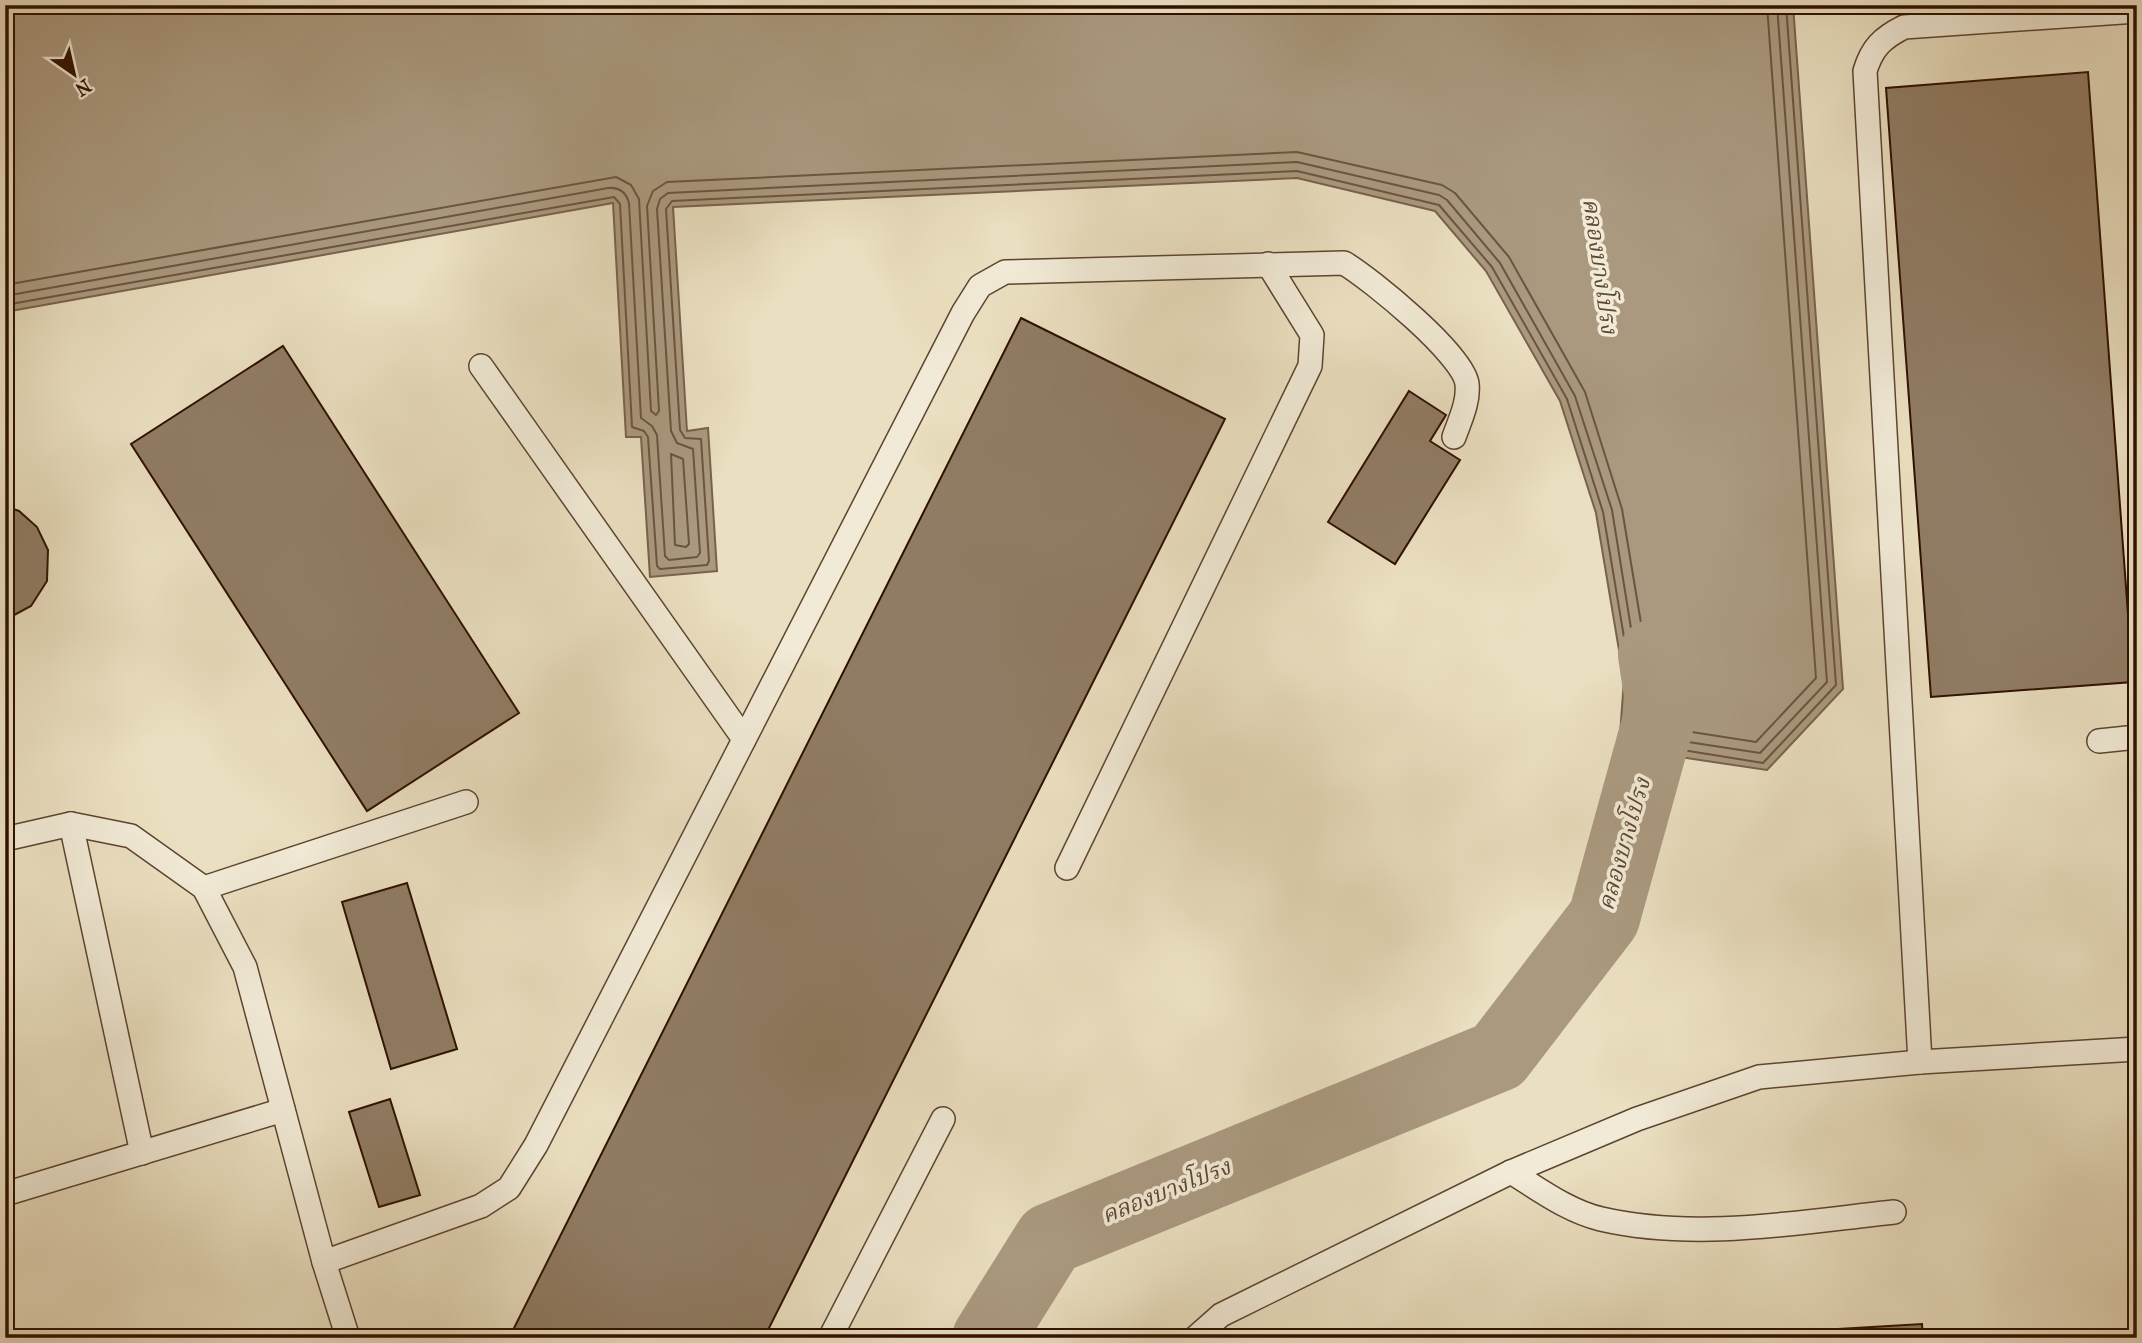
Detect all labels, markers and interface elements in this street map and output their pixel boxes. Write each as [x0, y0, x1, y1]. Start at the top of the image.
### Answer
north arrow [38, 38, 108, 108]
text: N [70, 74, 95, 101]
water label: คลองบางโปรง [1577, 196, 1626, 337]
water label: คลองบางโปรง [1589, 772, 1656, 913]
water label: คลองบางโปรง [1096, 1150, 1236, 1229]

